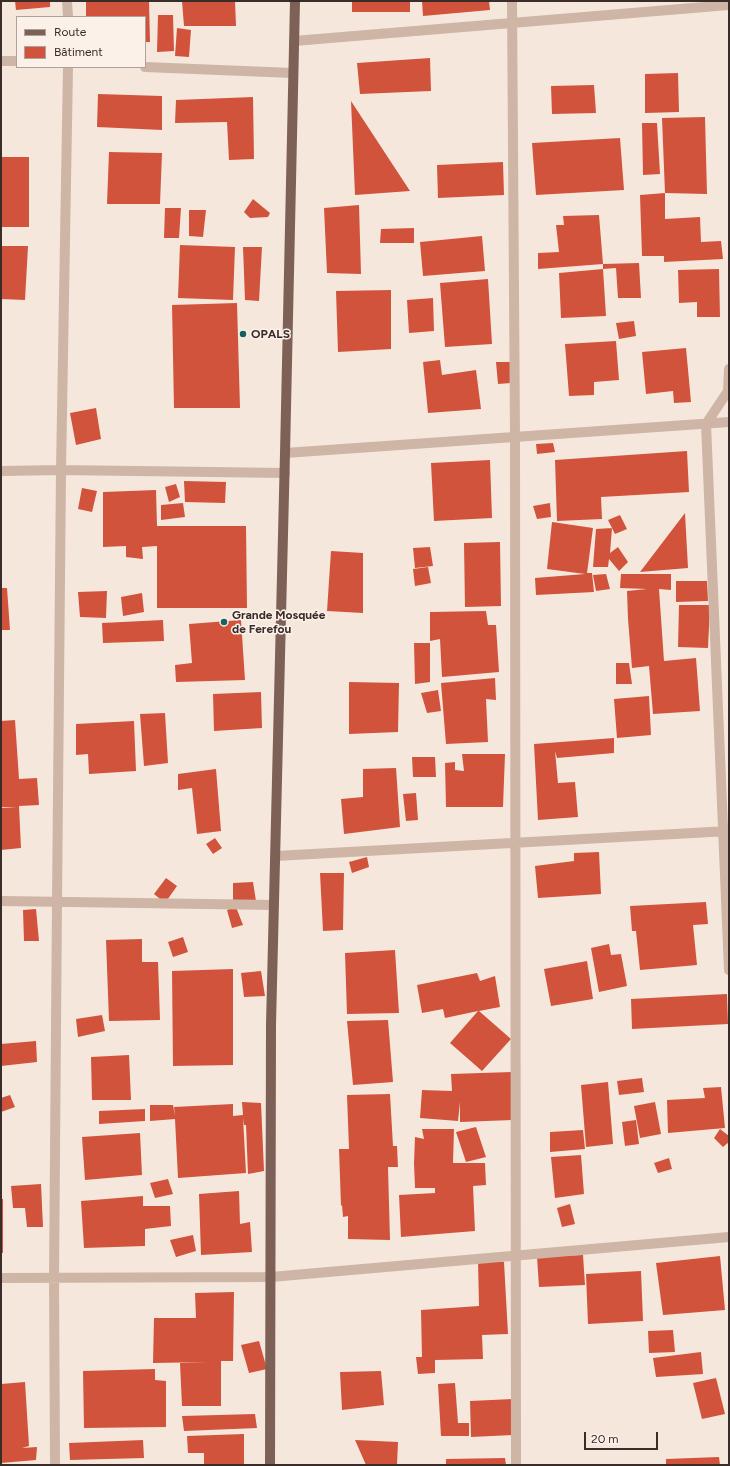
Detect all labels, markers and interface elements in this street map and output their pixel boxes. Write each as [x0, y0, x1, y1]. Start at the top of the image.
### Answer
legend [16, 16, 146, 68]
text: Route [54, 25, 86, 39]
text: Bâtiment [54, 45, 103, 59]
place label: OPALS [251, 327, 290, 341]
marker: OPALS [238, 329, 248, 339]
place label: Grande Mosquée de Ferefou [232, 608, 325, 636]
marker: Grande Mosquée de Ferefou [219, 617, 229, 627]
scale bar [586, 1424, 660, 1450]
text: 20 m [591, 1432, 619, 1446]

